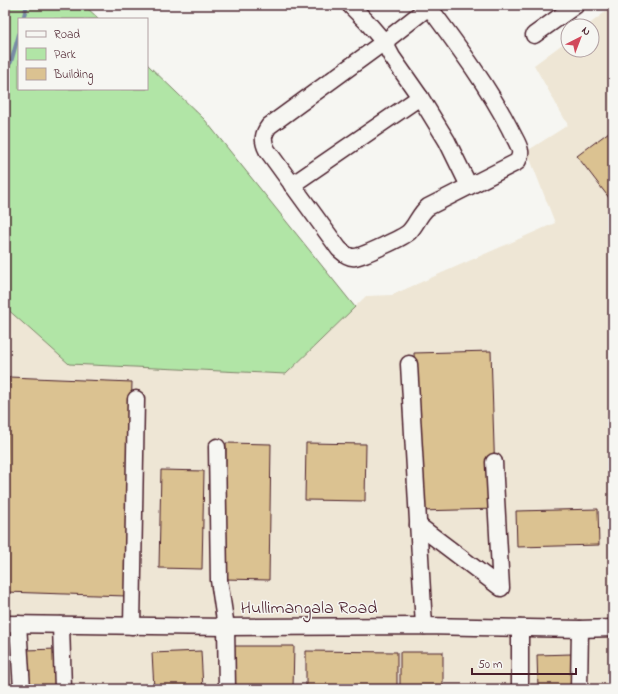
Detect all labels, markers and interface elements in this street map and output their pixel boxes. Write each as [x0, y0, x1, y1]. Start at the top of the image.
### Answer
legend [18, 18, 148, 90]
north arrow [560, 18, 600, 58]
text: N [578, 23, 594, 40]
text: Road [54, 26, 80, 44]
text: Park [54, 46, 76, 64]
text: Building [53, 66, 93, 85]
street label: Hullimangala Road [241, 596, 377, 623]
scale bar [472, 650, 576, 676]
text: 50 m [478, 656, 502, 674]

